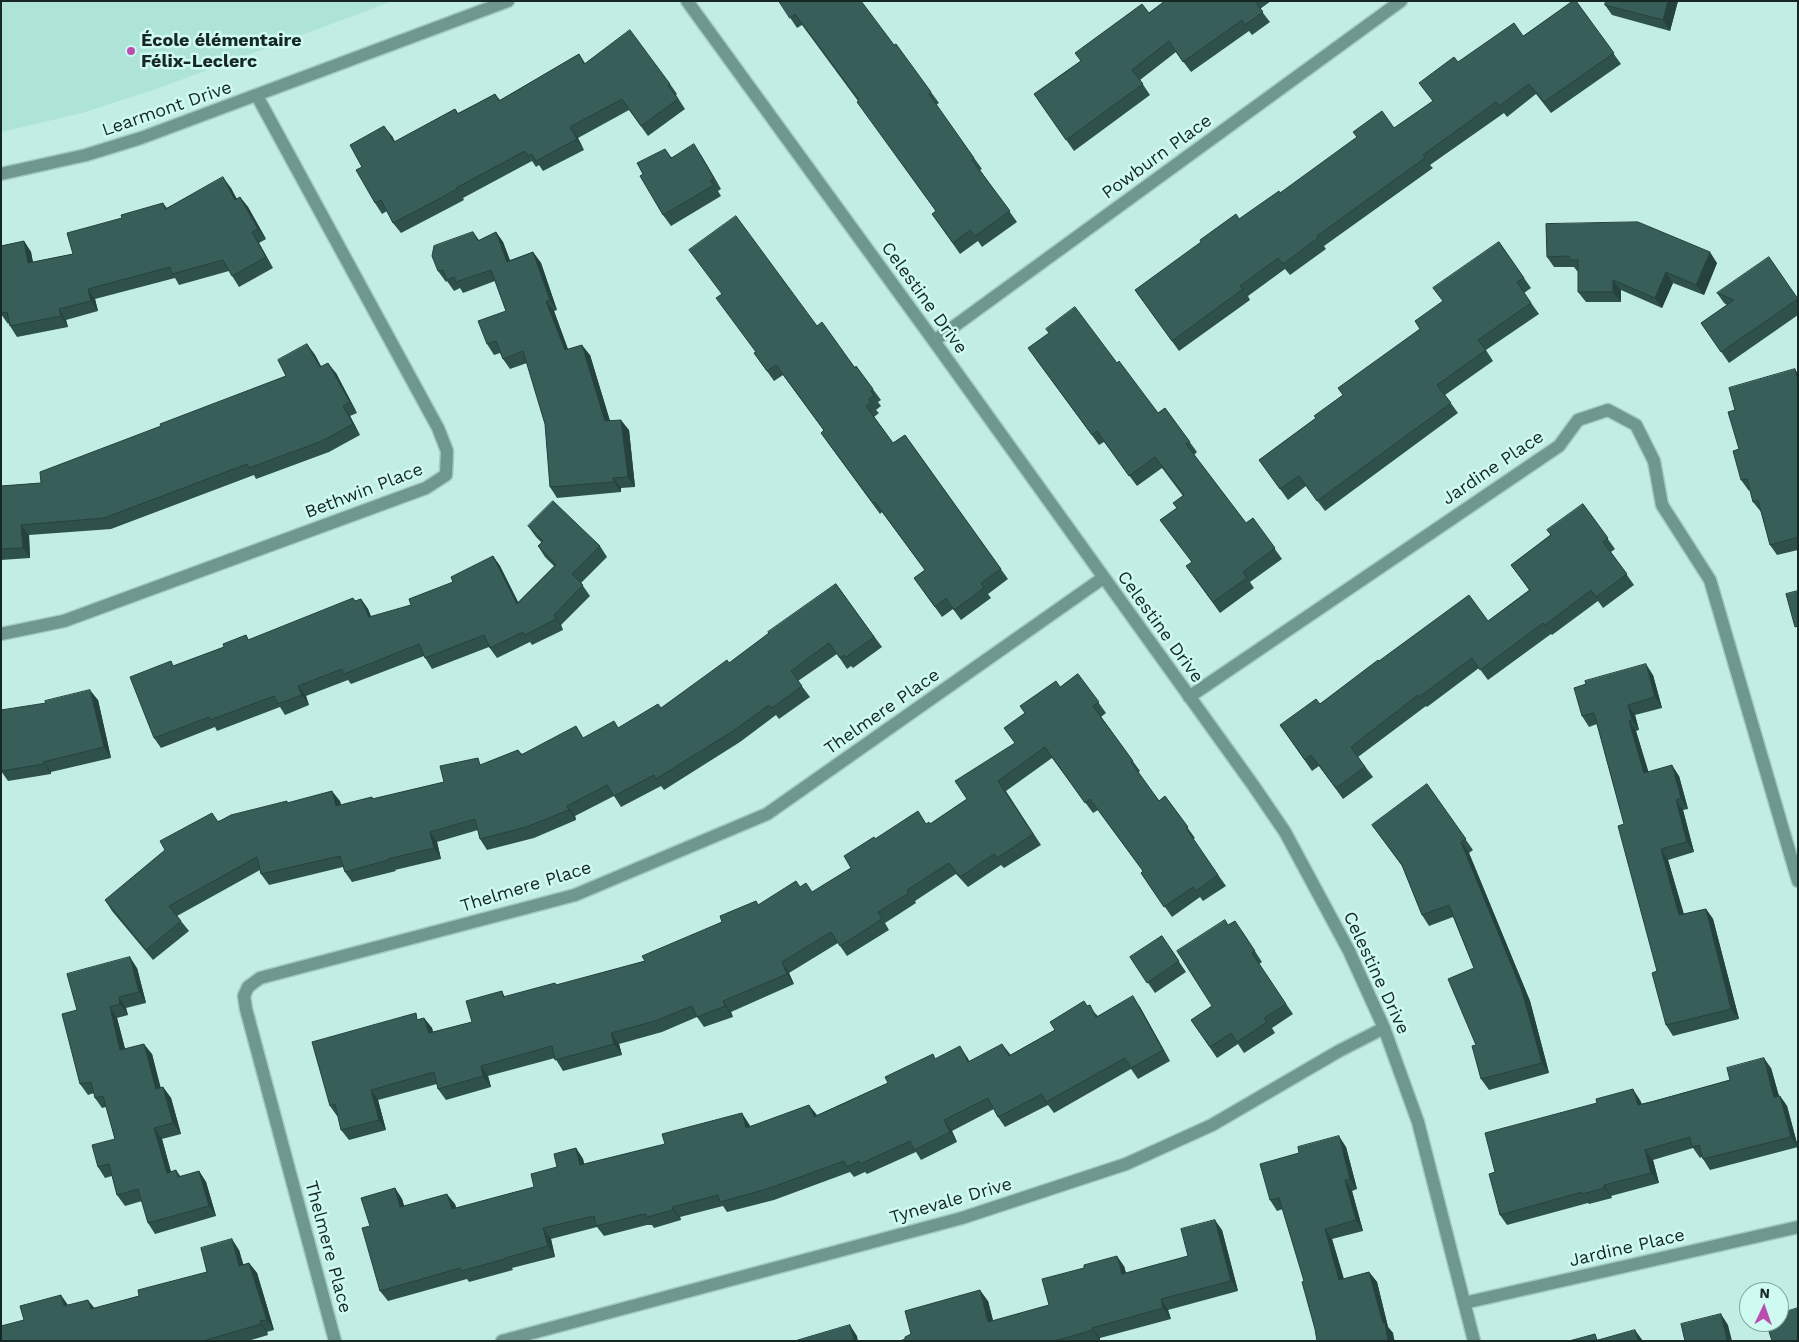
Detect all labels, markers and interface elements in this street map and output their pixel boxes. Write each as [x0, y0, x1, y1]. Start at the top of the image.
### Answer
place label: École élémentaire Félix-Leclerc [141, 30, 302, 72]
marker: École élémentaire Félix-Leclerc [125, 45, 137, 57]
street label: Learmont Drive [99, 77, 235, 141]
street label: Powburn Place [1098, 110, 1216, 204]
street label: Celestine Drive [876, 238, 972, 358]
street label: Jardine Place [1438, 426, 1548, 510]
street label: Bethwin Place [302, 459, 426, 523]
street label: Celestine Drive [1112, 567, 1208, 687]
street label: Thelmere Place [820, 664, 944, 760]
street label: Thelmere Place [458, 857, 594, 917]
street label: Celestine Drive [1338, 908, 1414, 1038]
street label: Tynevale Drive [887, 1173, 1015, 1229]
street label: Thelmere Place [300, 1179, 356, 1315]
street label: Jardine Place [1567, 1224, 1687, 1272]
north arrow [1739, 1282, 1789, 1332]
text: N [1759, 1285, 1770, 1301]

